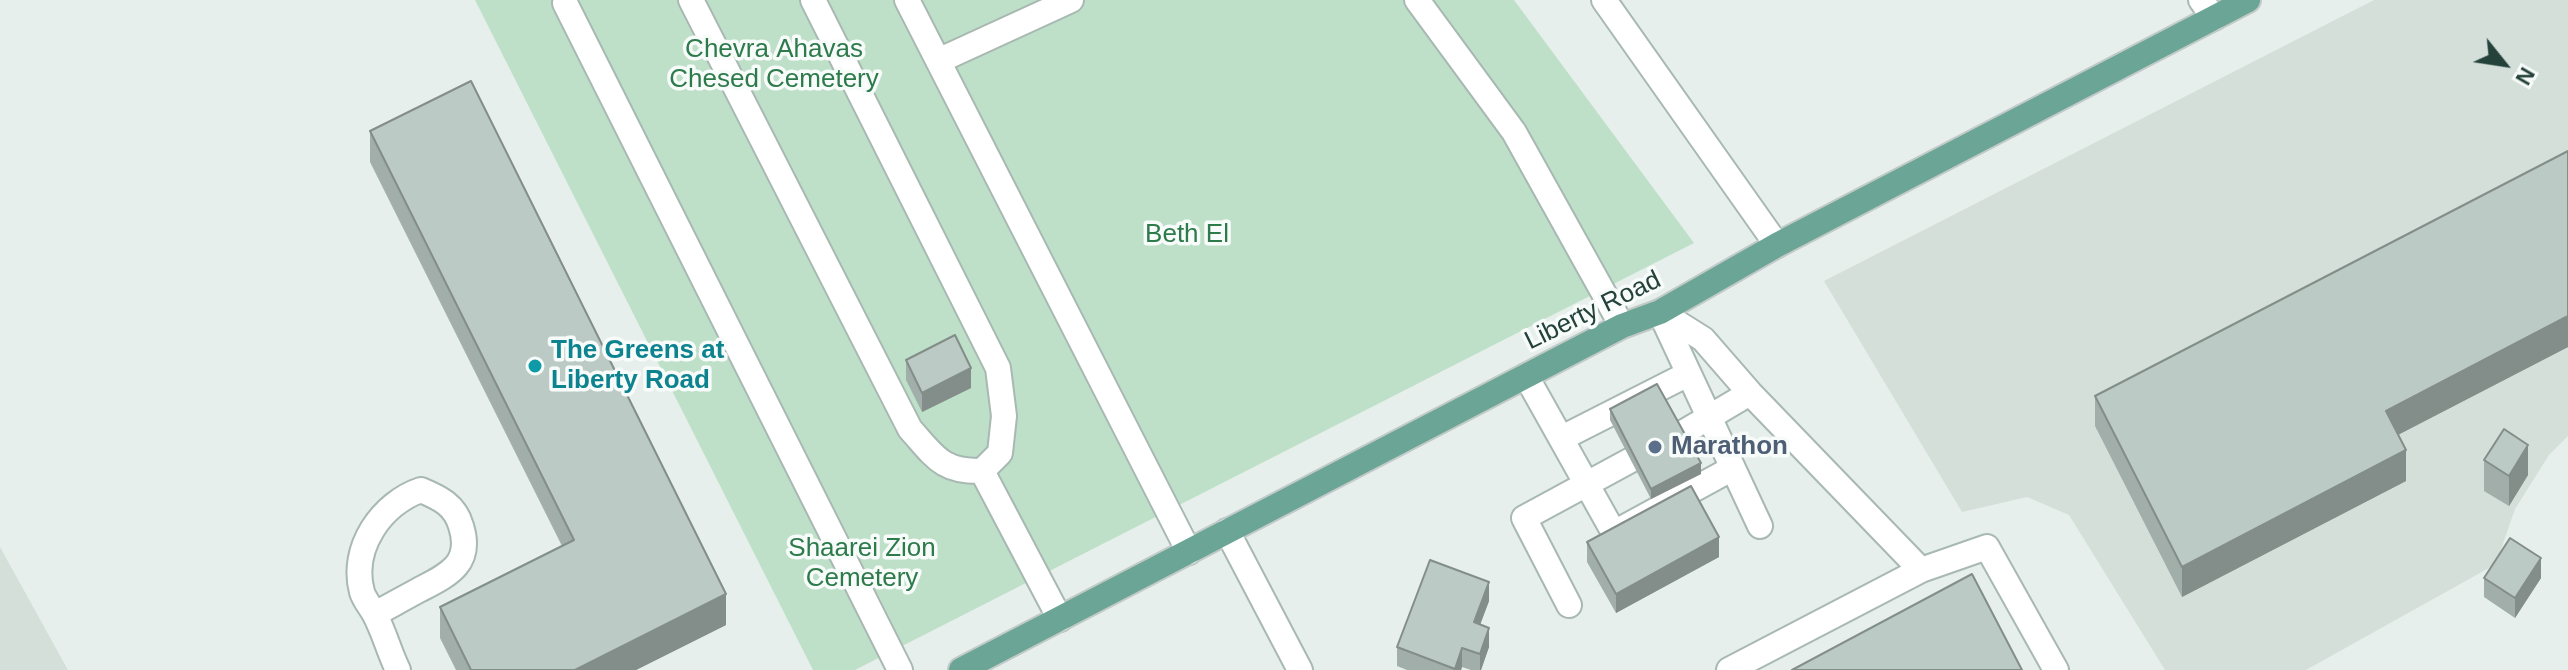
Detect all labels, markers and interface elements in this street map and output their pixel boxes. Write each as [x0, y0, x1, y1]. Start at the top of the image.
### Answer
north arrow [2464, 24, 2544, 104]
park label: Chevra Ahavas Chesed Cemetery [669, 34, 879, 96]
text: N [2510, 63, 2540, 89]
park label: Beth El [1145, 219, 1229, 251]
street label: Liberty Road [1520, 265, 1666, 357]
place label: The Greens at Liberty Road [551, 335, 724, 396]
marker: The Greens at Liberty Road [526, 357, 544, 375]
place label: Marathon [1671, 431, 1788, 463]
marker: Marathon [1646, 438, 1664, 456]
park label: Shaarei Zion Cemetery [788, 533, 936, 594]

